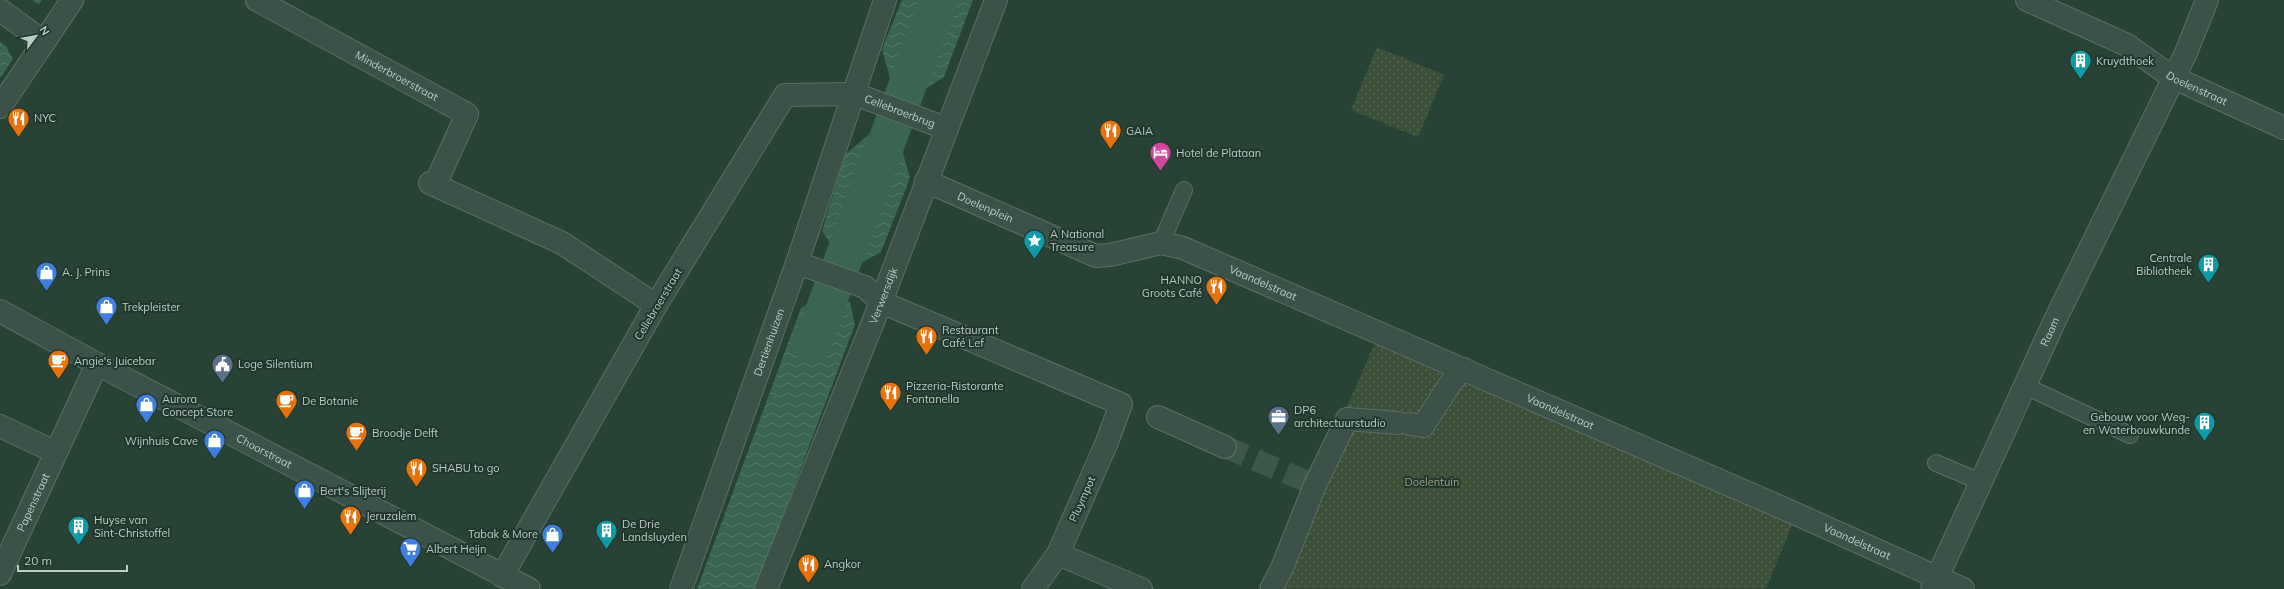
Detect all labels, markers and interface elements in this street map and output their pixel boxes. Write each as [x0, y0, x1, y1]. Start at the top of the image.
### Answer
north arrow [16, 16, 56, 56]
text: N [36, 23, 53, 38]
street label: Minderbroerstraat [353, 48, 441, 104]
building icon: Kruydthoek [2067, 48, 2093, 81]
place label: Kruydthoek [2096, 54, 2154, 68]
street label: Doelenstraat [2163, 68, 2230, 108]
street label: Cellebroerbrug [862, 91, 937, 131]
restaurant icon: NYC [5, 105, 31, 138]
place label: NYC [34, 111, 56, 125]
restaurant icon: GAIA [1097, 118, 1123, 151]
place label: GAIA [1126, 124, 1153, 138]
hotel icon: Hotel de Plataan [1148, 140, 1174, 173]
place label: Hotel de Plataan [1176, 146, 1261, 160]
street label: Doelenplein [955, 189, 1016, 226]
place icon: A National Treasure [1021, 227, 1047, 260]
place label: A National Treasure [1050, 227, 1104, 254]
place label: Centrale Bibliotheek [2136, 251, 2192, 278]
building icon: Centrale Bibliotheek [2195, 251, 2221, 284]
shop icon: A. J. Prins [34, 259, 60, 292]
street label: Vaandelstraat [1227, 262, 1299, 304]
place label: A. J. Prins [62, 265, 110, 279]
street label: Cellebroerstraat [631, 265, 685, 342]
street label: Verwersdijk [866, 265, 901, 326]
place label: HANNO Groots Café [1142, 273, 1202, 300]
restaurant icon: HANNO Groots Café [1204, 273, 1230, 306]
shop icon: Trekpleister [94, 294, 120, 327]
place label: Trekpleister [122, 300, 180, 314]
street label: Dertienhuizen [750, 306, 787, 378]
street label: Raam [2037, 315, 2062, 348]
restaurant icon: Restaurant Café Lef [914, 323, 940, 356]
place label: Restaurant Café Lef [942, 323, 999, 350]
cafe icon: Angie's Juicebar [46, 348, 72, 381]
public building icon: Loge Silentium [210, 351, 236, 384]
place label: Angie's Juicebar [74, 354, 156, 368]
place label: Loge Silentium [238, 357, 313, 371]
restaurant icon: Pizzeria-Ristorante Fontanella [878, 379, 904, 412]
place label: Pizzeria-Ristorante Fontanella [906, 379, 1003, 406]
cafe icon: De Botanie [273, 388, 299, 421]
street label: Vaandelstraat [1524, 391, 1596, 432]
shop icon: Aurora Concept Store [133, 392, 159, 425]
place label: Aurora Concept Store [162, 392, 233, 419]
place label: De Botanie [302, 394, 358, 408]
office icon: DP6 architectuurstudio [1265, 403, 1291, 436]
place label: DP6 architectuurstudio [1294, 403, 1386, 430]
place label: Gebouw voor Weg- en Waterbouwkunde [2083, 410, 2190, 437]
building icon: Gebouw voor Weg- en Waterbouwkunde [2192, 410, 2218, 443]
cafe icon: Broodje Delft [343, 420, 369, 453]
place label: Broodje Delft [372, 426, 438, 440]
shop icon: Wijnhuis Cave [201, 428, 227, 461]
street label: Choorstraat [234, 431, 294, 471]
place label: Wijnhuis Cave [125, 434, 198, 448]
restaurant icon: SHABU to go [404, 455, 430, 488]
place label: SHABU to go [432, 461, 500, 475]
street label: Papenstraat [14, 471, 53, 534]
street label: Pluympot [1066, 474, 1098, 524]
park label: Doelentuin [1405, 475, 1459, 489]
shop icon: Bert's Slijterij [292, 478, 318, 511]
place label: Bert's Slijterij [320, 484, 386, 498]
restaurant icon: Jeruzalem [337, 503, 363, 536]
place label: Jeruzalem [366, 509, 416, 523]
building icon: Huyse van Sint-Christoffel [65, 513, 91, 546]
place label: Huyse van Sint-Christoffel [94, 513, 170, 540]
building icon: De Drie Landsluyden [593, 517, 619, 550]
place label: De Drie Landsluyden [622, 517, 687, 544]
street label: Vaandelstraat [1821, 520, 1893, 563]
shop icon: Tabak & More [540, 521, 566, 554]
place label: Tabak & More [468, 527, 538, 541]
supermarket icon: Albert Heijn [397, 536, 423, 569]
place label: Albert Heijn [426, 542, 486, 556]
scale bar [18, 547, 127, 573]
restaurant icon: Angkor [795, 551, 821, 584]
text: 20 m [24, 553, 52, 568]
place label: Angkor [824, 557, 861, 571]

